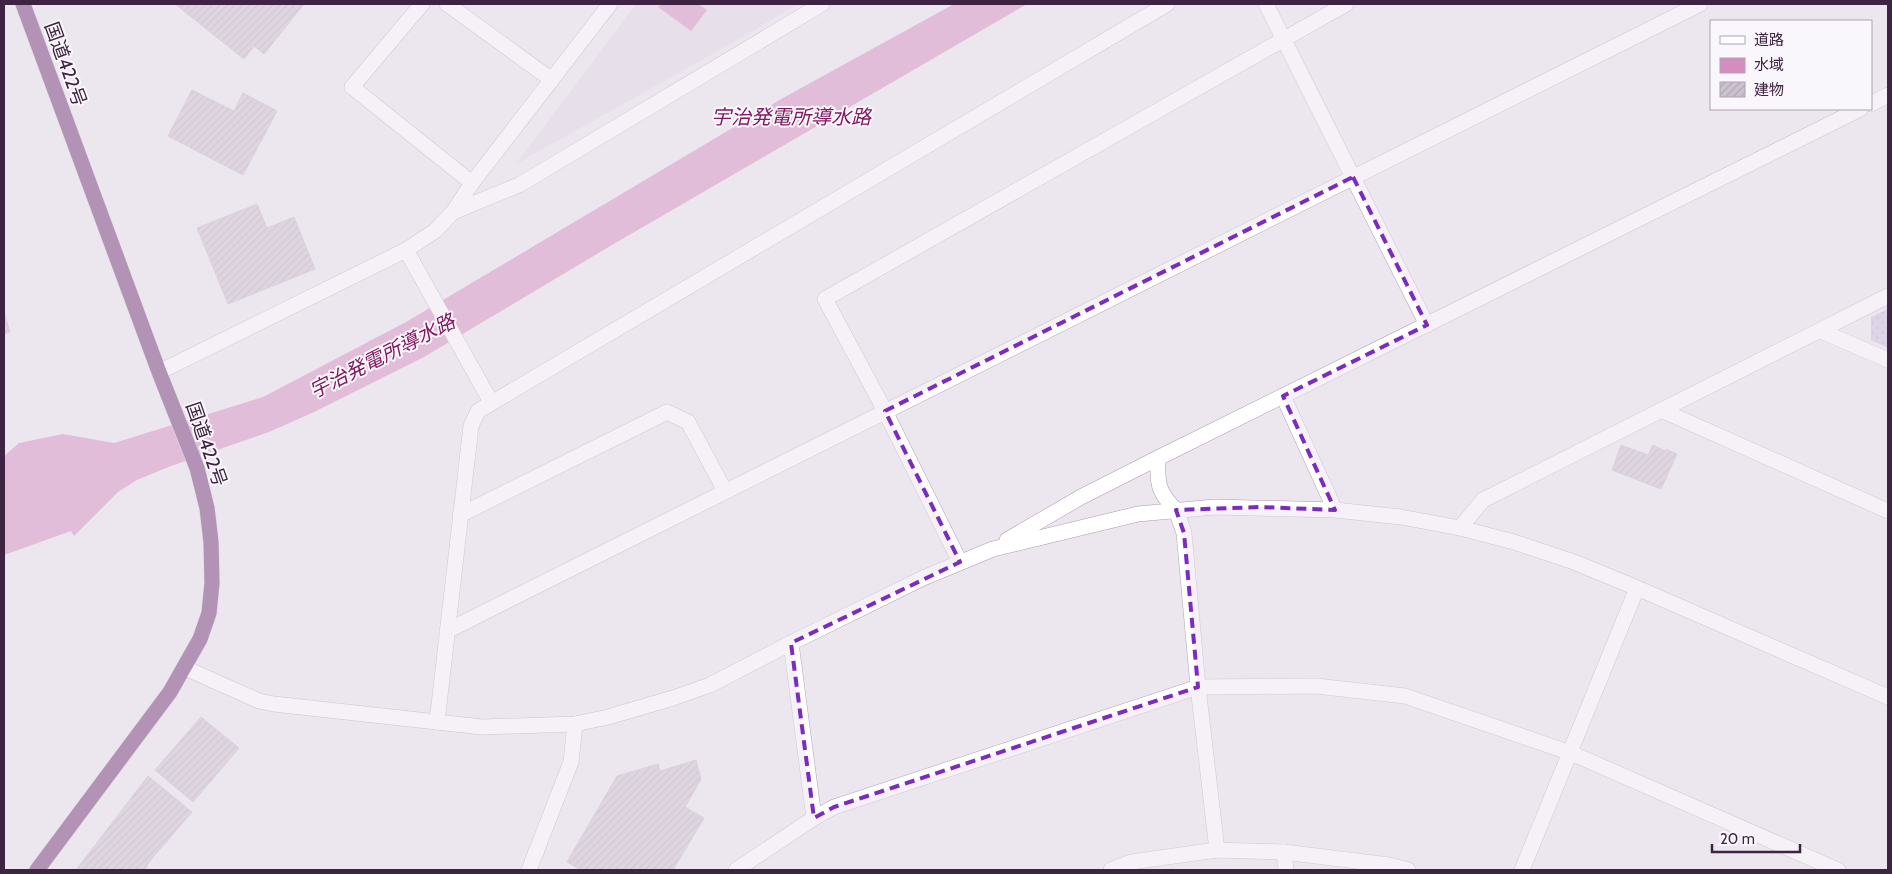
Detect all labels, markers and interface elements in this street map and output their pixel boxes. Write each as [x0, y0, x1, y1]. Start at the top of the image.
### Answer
street label: 国道422号 [40, 19, 91, 109]
legend [1710, 20, 1872, 110]
text: 道路 [1754, 31, 1784, 49]
text: 水域 [1754, 56, 1784, 74]
text: 建物 [1754, 81, 1784, 99]
water label: 宇治発電所導水路 [711, 105, 873, 129]
water label: 宇治発電所導水路 [305, 308, 461, 403]
street label: 国道422号 [181, 399, 232, 489]
scale bar [1712, 822, 1800, 854]
text: 20 m [1720, 830, 1755, 848]

